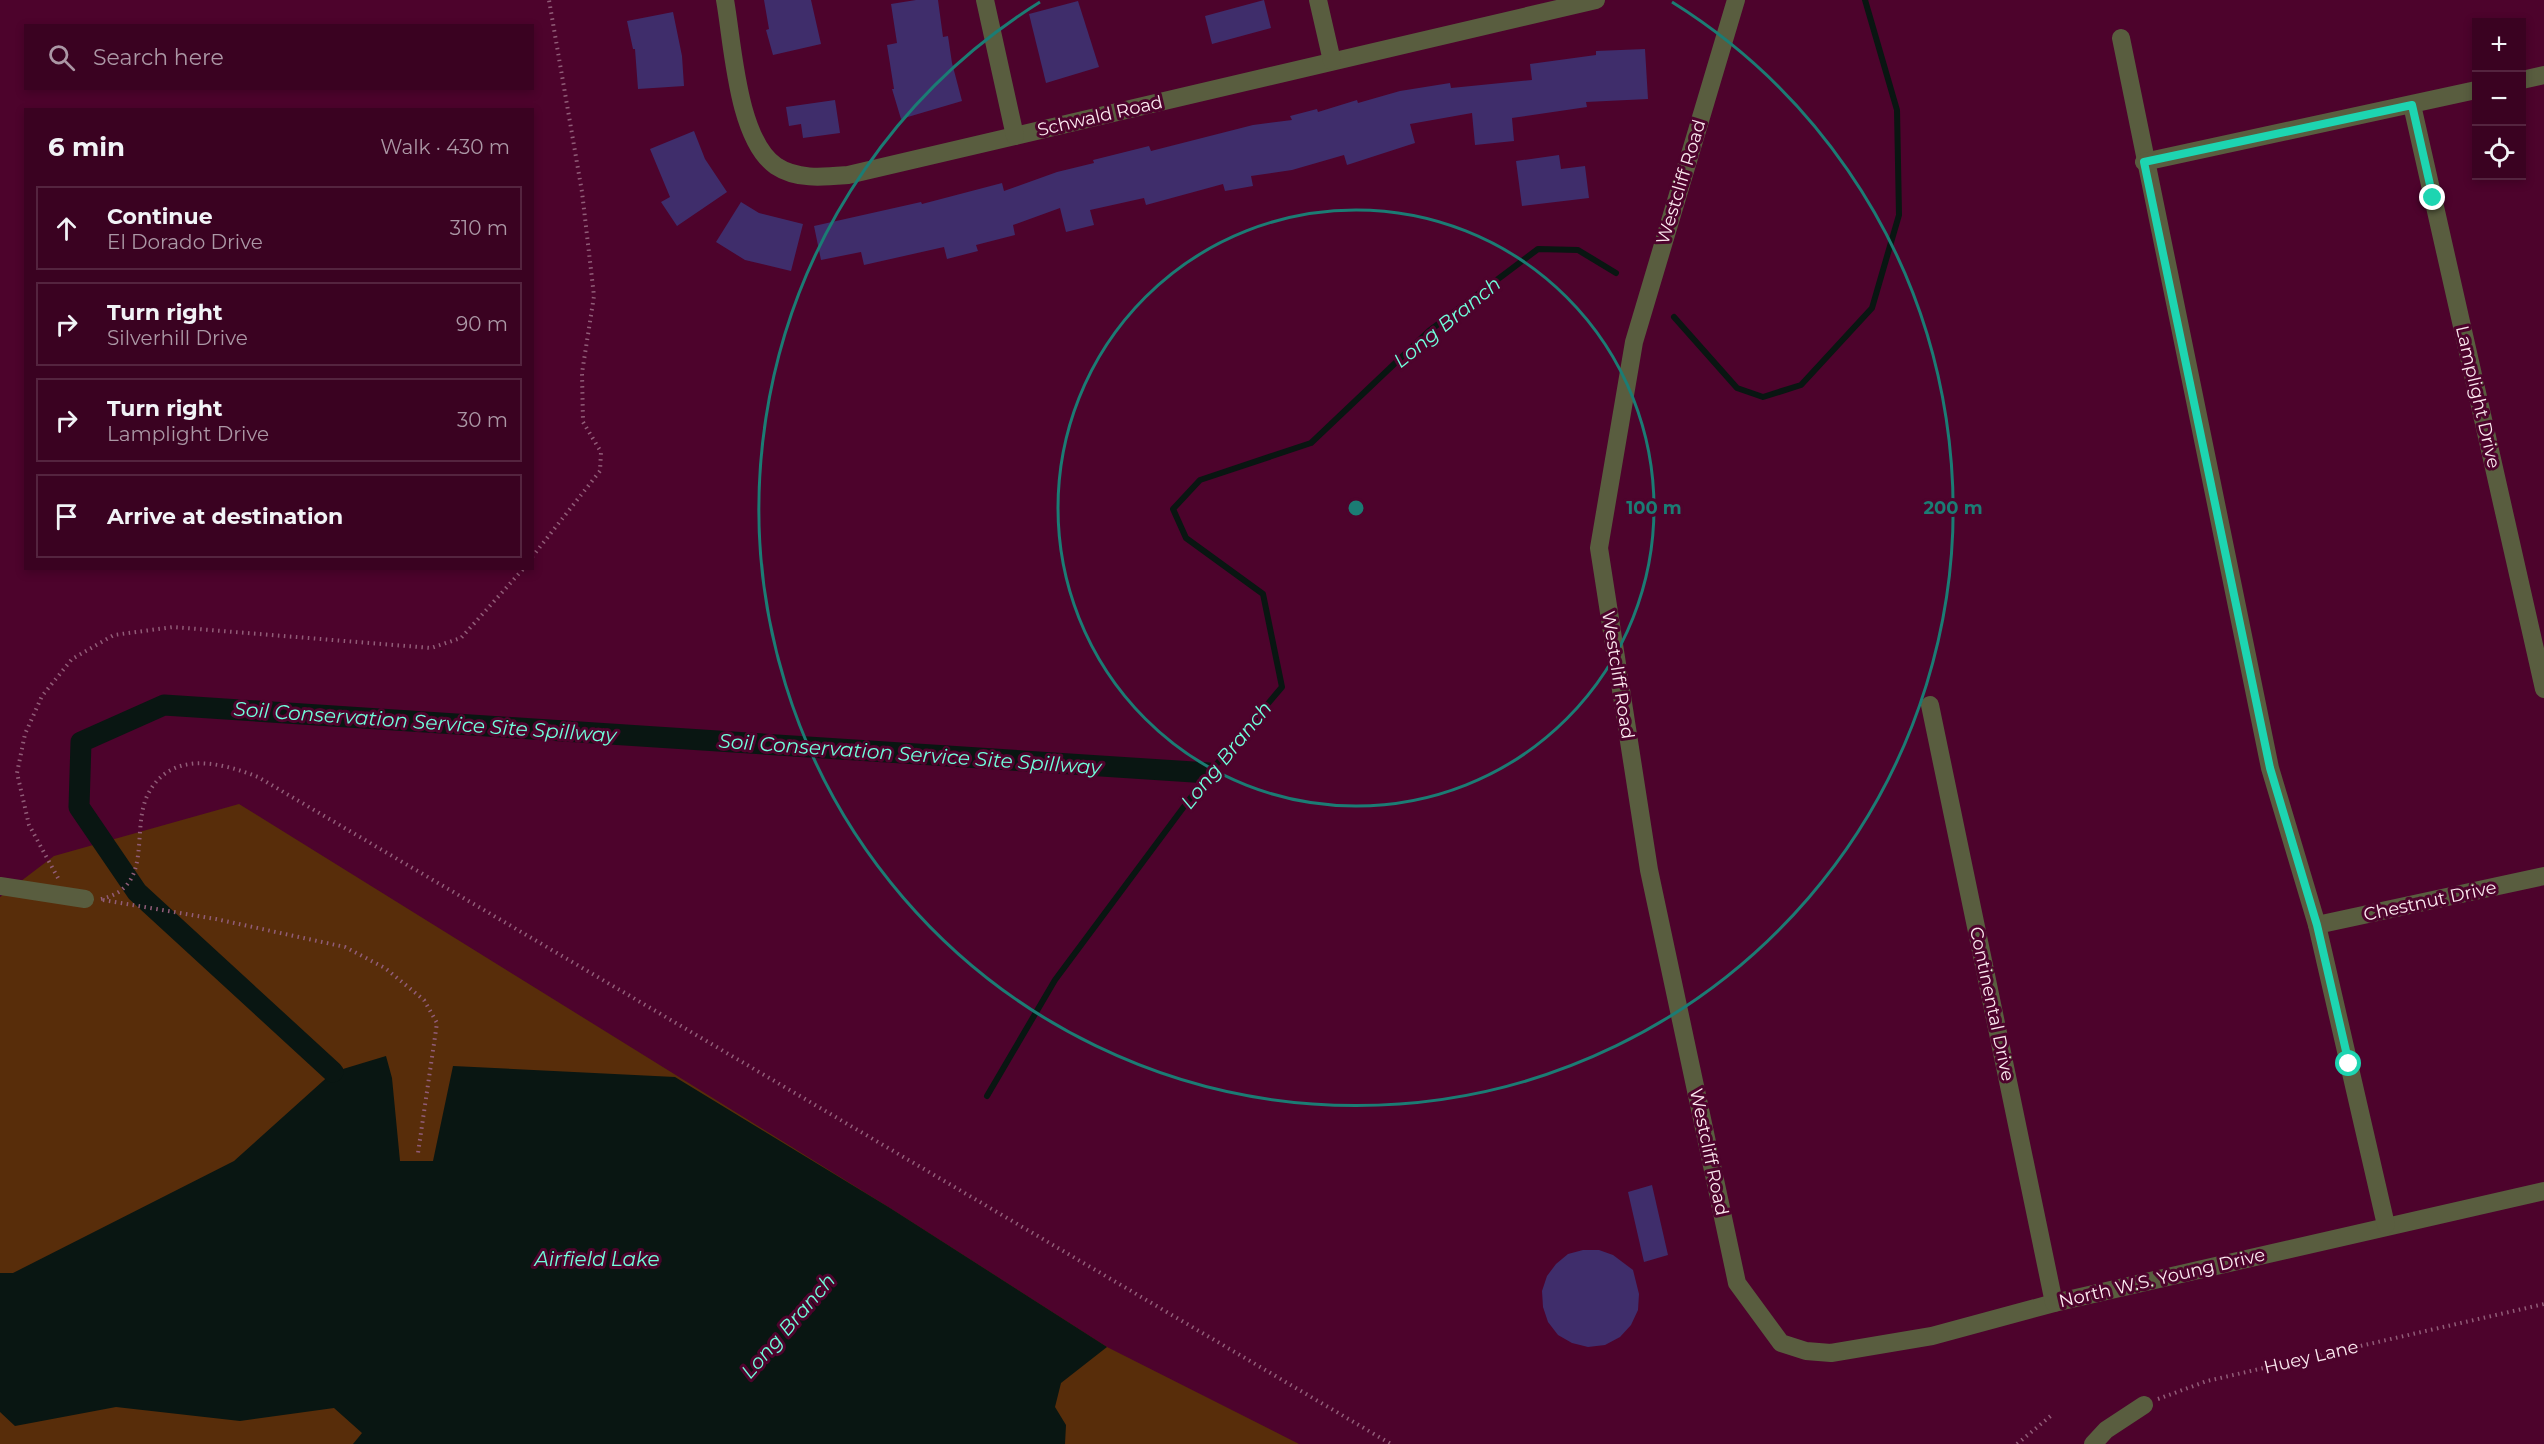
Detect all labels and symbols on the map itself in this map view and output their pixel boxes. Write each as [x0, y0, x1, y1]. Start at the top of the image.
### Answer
street label: Schwald Road [1035, 91, 1165, 141]
street label: Westcliff Road [1652, 117, 1710, 247]
route end [2419, 184, 2445, 210]
water label: Long Branch [1388, 271, 1506, 373]
street label: Lamplight Drive [2451, 323, 2505, 471]
text: 100 m [1626, 497, 1682, 519]
text: 200 m [1923, 497, 1983, 519]
centre of rings [1346, 498, 1366, 518]
street label: Westcliff Road [1597, 609, 1639, 741]
water label: Long Branch [1175, 696, 1277, 814]
water label: Soil Conservation Service Site Spillway [233, 697, 618, 747]
water label: Soil Conservation Service Site Spillway [718, 729, 1103, 779]
street label: Chestnut Drive [2362, 876, 2499, 926]
street label: Continental Drive [1965, 925, 2019, 1083]
route start [2335, 1050, 2361, 1076]
street label: Westcliff Road [1685, 1086, 1733, 1218]
street label: North W.S. Young Drive [2057, 1244, 2267, 1312]
water label: Airfield Lake [533, 1247, 660, 1271]
water label: Long Branch [736, 1269, 840, 1383]
street label: Huey Lane [2262, 1335, 2360, 1379]

